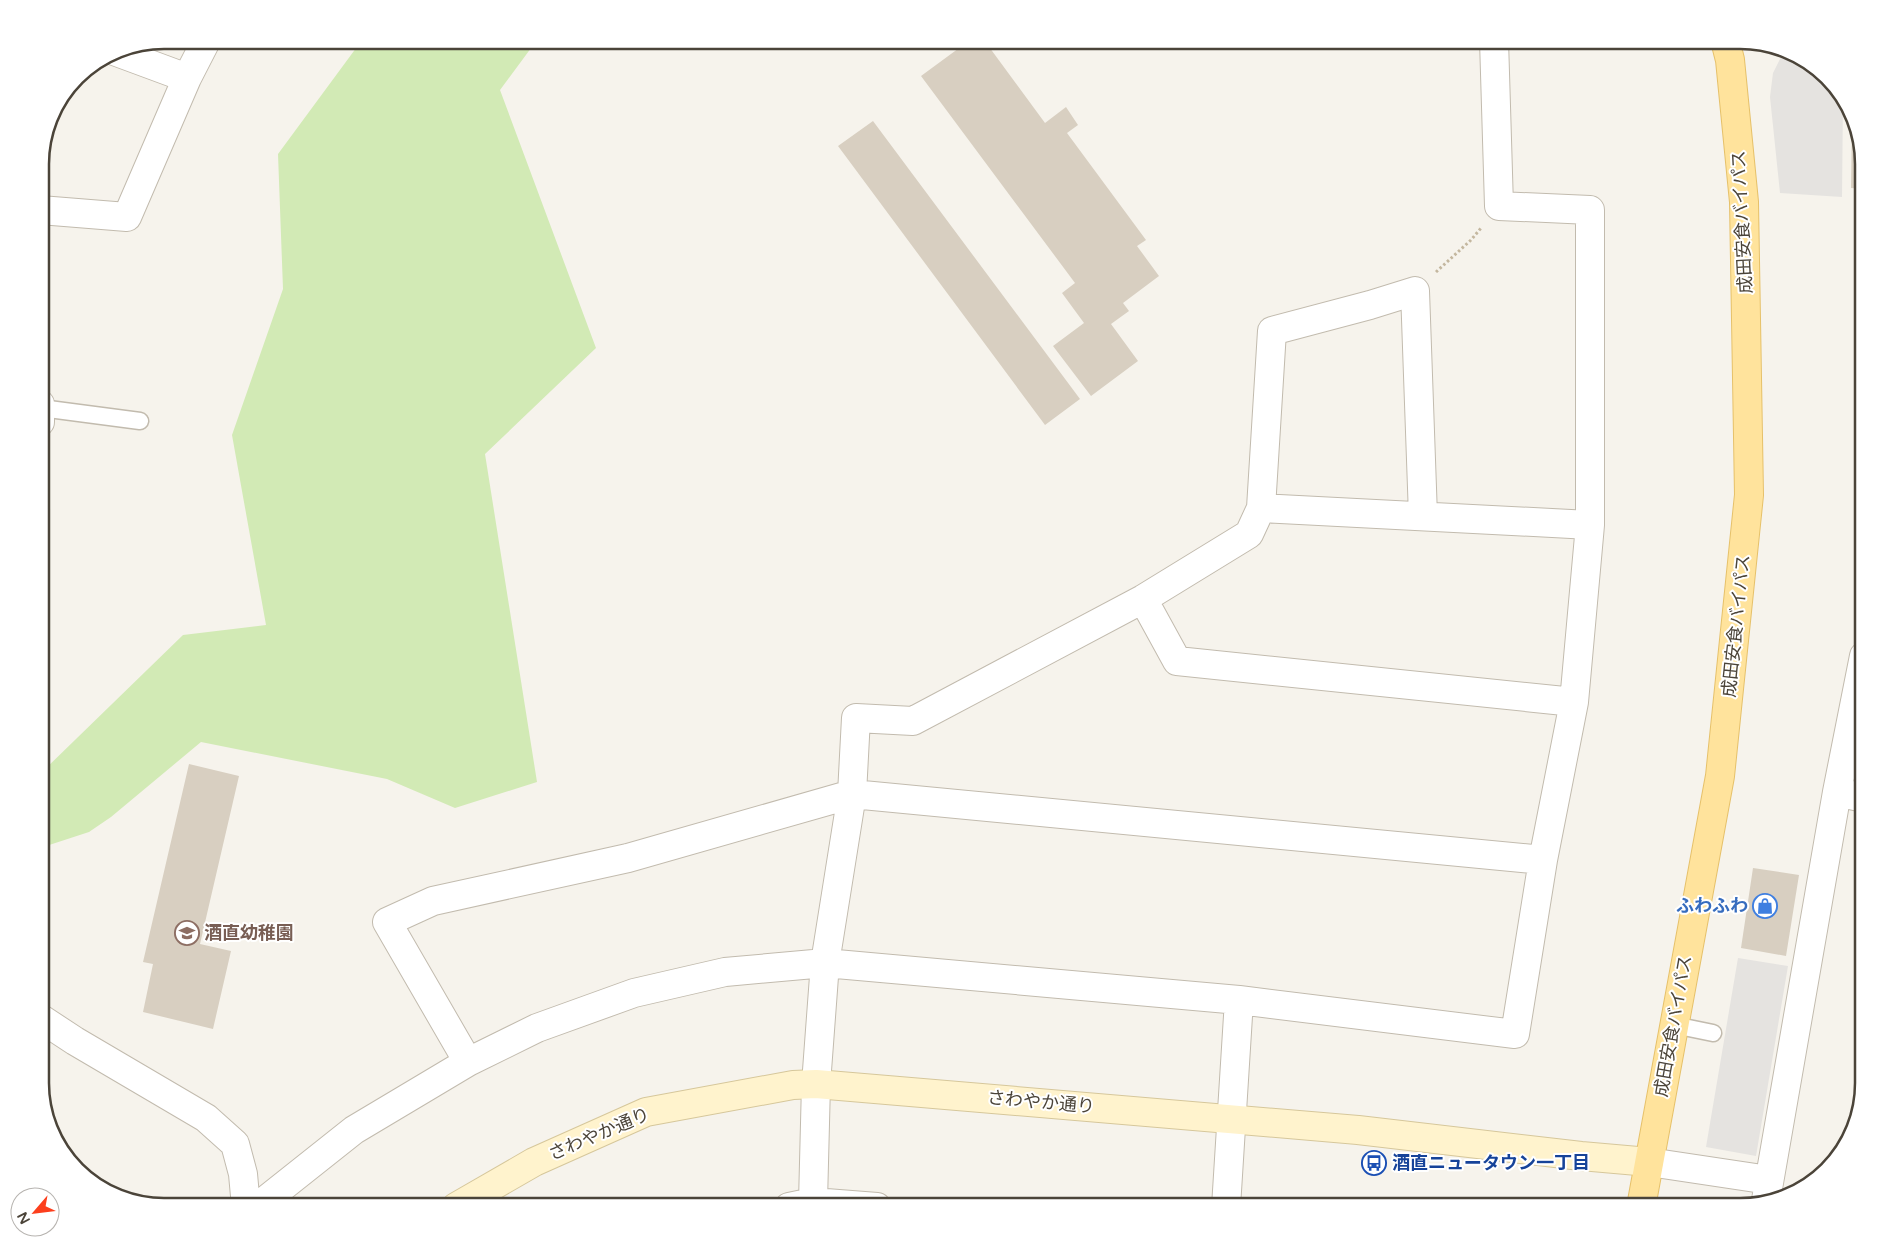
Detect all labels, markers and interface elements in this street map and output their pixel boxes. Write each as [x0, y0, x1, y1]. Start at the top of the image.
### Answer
street label: 成田安食バイパス [1727, 150, 1757, 294]
street label: 成田安食バイパス [1718, 553, 1754, 699]
shop icon: ふわふわ [1752, 893, 1778, 919]
place label: ふわふわ [1676, 895, 1748, 917]
school or university icon: 酒直幼稚園 [174, 920, 200, 946]
place label: 酒直幼稚園 [204, 922, 294, 944]
street label: 成田安食バイパス [1650, 953, 1696, 1099]
street label: さわやか通り [986, 1086, 1096, 1118]
street label: さわやか通り [545, 1103, 653, 1165]
bus stop icon: 酒直ニュータウン一丁目 [1361, 1150, 1387, 1176]
place label: 酒直ニュータウン一丁目 [1392, 1152, 1590, 1174]
north arrow [10, 1187, 60, 1237]
text: N [14, 1209, 34, 1227]

